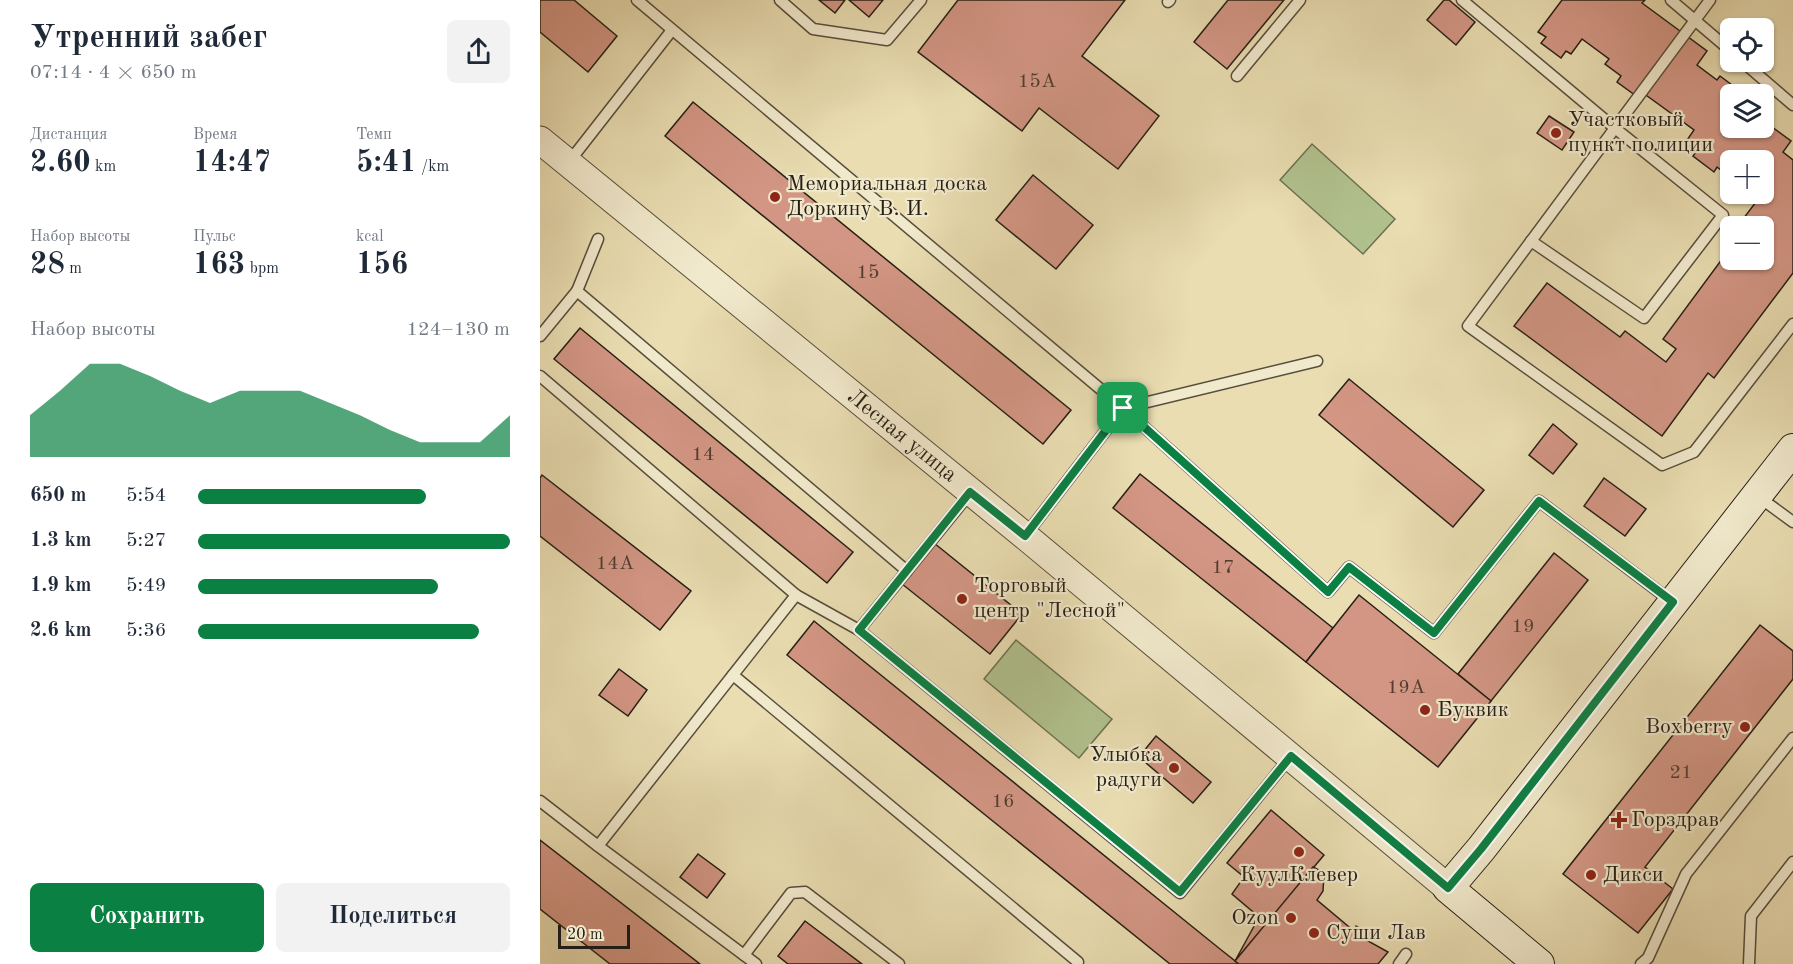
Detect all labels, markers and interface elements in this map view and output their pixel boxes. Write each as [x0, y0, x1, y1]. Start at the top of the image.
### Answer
map controls [1720, 18, 1774, 270]
button: locate [1720, 18, 1774, 72]
button: share [447, 20, 510, 83]
text: Утренний забег [30, 22, 267, 55]
text: 07:14 · 4 × 650 m [30, 63, 197, 83]
house number: 15А [1018, 72, 1056, 92]
button: layers [1720, 84, 1774, 138]
place label: Участковый пункт полиции [1568, 109, 1713, 156]
marker: Участковый пункт полиции [1549, 126, 1563, 140]
text: Дистанция [30, 127, 107, 143]
text: Время [193, 127, 237, 143]
text: Темп [356, 127, 392, 143]
text: 2.60 [30, 148, 91, 178]
text: 14:47 [193, 148, 271, 178]
text: 5:41 [356, 148, 417, 178]
button: + [1720, 150, 1774, 204]
text: km [91, 159, 116, 175]
text: /km [417, 159, 449, 175]
place label: Мемориальная доска Доркину В. И. [787, 173, 987, 220]
marker: Мемориальная доска Доркину В. И. [768, 190, 782, 204]
button: − [1720, 216, 1774, 270]
text: Набор высоты [30, 229, 130, 245]
text: Пульс [193, 229, 236, 245]
text: kcal [356, 229, 384, 245]
text: 28 [30, 250, 65, 280]
text: 163 [193, 250, 245, 280]
text: 156 [356, 250, 408, 280]
text: m [65, 261, 82, 277]
text: bpm [245, 261, 279, 277]
house number: 15 [856, 263, 880, 283]
text: Набор высоты [30, 320, 156, 340]
text: 124–130 m [407, 320, 510, 340]
pin [1097, 382, 1148, 433]
street label: Лесная улица [843, 385, 961, 487]
icon: arrive [1106, 391, 1139, 424]
house number: 14 [691, 445, 715, 465]
text: 650 m [30, 486, 86, 506]
text: 5:54 [126, 486, 166, 506]
text: 1.3 km [30, 531, 92, 551]
text: 5:27 [126, 531, 166, 551]
house number: 14А [596, 554, 634, 574]
house number: 17 [1211, 558, 1235, 578]
place label: Торговый центр "Лесной" [974, 575, 1125, 622]
text: 1.9 km [30, 576, 92, 596]
text: 5:49 [126, 576, 166, 596]
marker: Торговый центр "Лесной" [955, 592, 969, 606]
house number: 19 [1511, 617, 1535, 637]
text: 2.6 km [30, 621, 92, 641]
text: 5:36 [126, 621, 166, 641]
house number: 19А [1387, 678, 1425, 698]
place label: Буквик [1437, 699, 1509, 721]
marker: Буквик [1418, 703, 1432, 717]
place label: Boxberry [1645, 716, 1733, 738]
marker: Boxberry [1738, 720, 1752, 734]
place label: Улыбка радуги [1090, 744, 1162, 791]
marker: Улыбка радуги [1167, 761, 1181, 775]
house number: 21 [1669, 763, 1693, 783]
house number: 16 [991, 792, 1015, 812]
place label: Горздрав [1631, 809, 1719, 831]
marker: Горздрав [1612, 813, 1626, 827]
marker: КуулКлевер [1292, 845, 1306, 859]
place label: КуулКлевер [1240, 864, 1358, 886]
place label: Дикси [1603, 864, 1664, 886]
marker: Дикси [1584, 868, 1598, 882]
button: Сохранить [30, 883, 264, 952]
button: Поделиться [276, 883, 510, 952]
place label: Ozon [1231, 907, 1279, 929]
marker: Ozon [1284, 911, 1298, 925]
scale bar [558, 922, 630, 950]
place label: Суши Лав [1326, 922, 1426, 944]
marker: Суши Лав [1307, 926, 1321, 940]
text: 20 m [567, 927, 603, 943]

